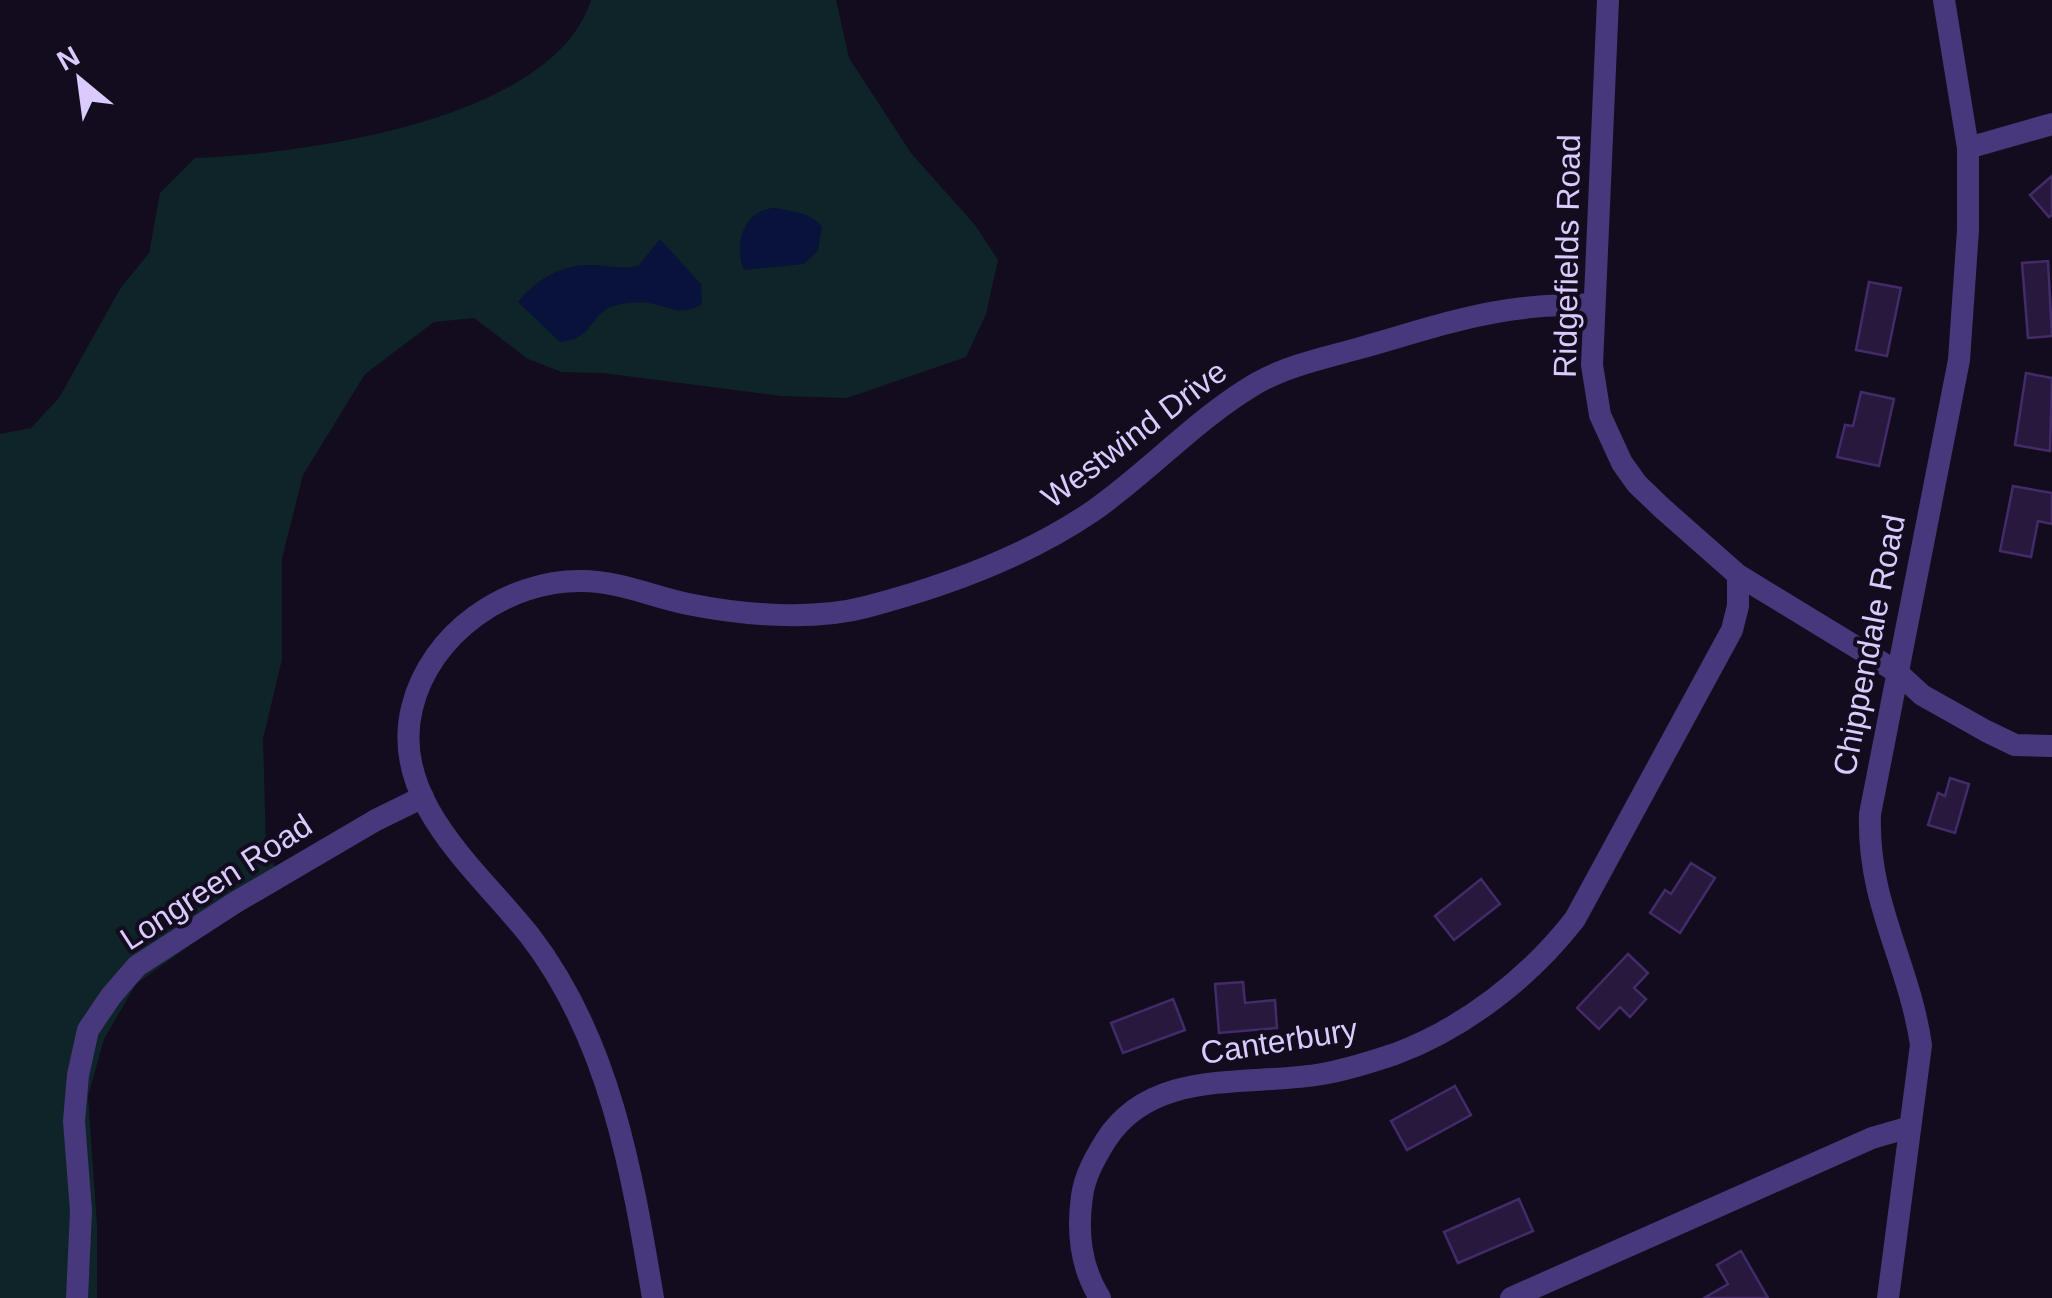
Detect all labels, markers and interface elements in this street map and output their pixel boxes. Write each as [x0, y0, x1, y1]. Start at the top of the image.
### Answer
north arrow [30, 30, 130, 130]
text: N [52, 40, 84, 77]
street label: Ridgefields Road [1547, 134, 1587, 378]
street label: Westwind Drive [1035, 353, 1233, 515]
street label: Chippendale Road [1826, 511, 1912, 779]
street label: Longreen Road [114, 807, 318, 957]
street label: Canterbury [1198, 1011, 1360, 1071]

